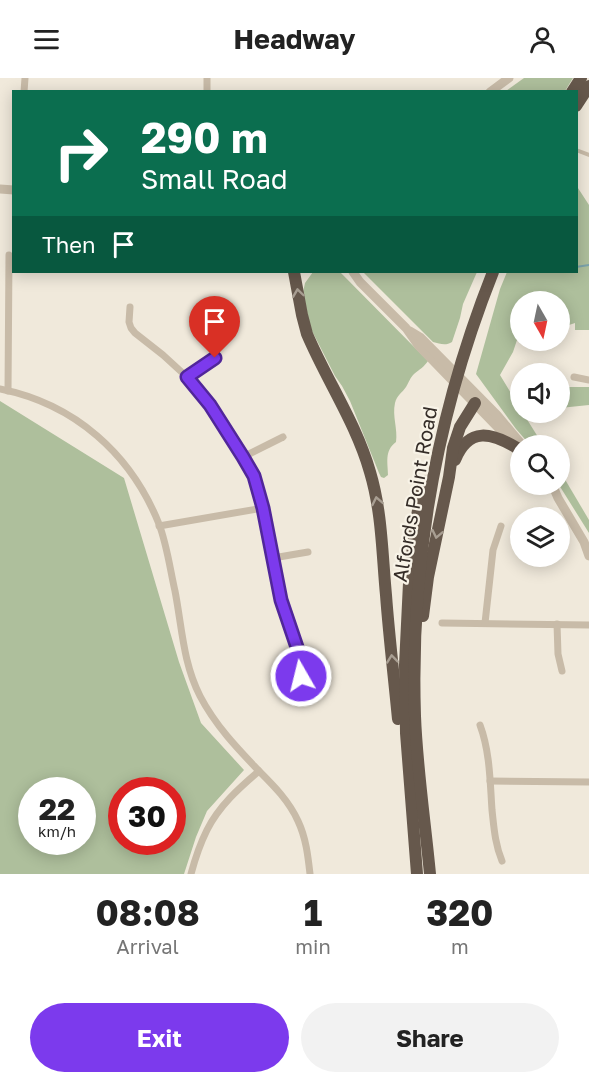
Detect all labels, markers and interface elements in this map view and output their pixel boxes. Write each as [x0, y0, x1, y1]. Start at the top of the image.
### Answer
icon: menu [30, 23, 63, 56]
text: Headway [234, 23, 355, 55]
icon: person [526, 23, 559, 56]
text: 290 m [141, 112, 268, 162]
icon: right [42, 114, 120, 192]
text: Small Road [141, 163, 288, 195]
icon: arrive [107, 228, 140, 261]
text: Then [42, 231, 95, 258]
one-way arrow [293, 289, 305, 298]
north arrow [510, 291, 570, 351]
map controls [510, 291, 570, 567]
pin [189, 296, 240, 358]
icon: arrive [198, 305, 231, 338]
button: sound [510, 363, 570, 423]
street label: Alfords Point Road [387, 404, 441, 584]
button: search [510, 435, 570, 495]
one-way arrow [371, 496, 384, 506]
button: layers [510, 507, 570, 567]
one-way arrow [431, 529, 444, 539]
position arrow [269, 644, 333, 708]
one-way arrow [386, 654, 399, 663]
speed limit sign: 30 [108, 777, 186, 855]
text: 22 [39, 791, 75, 827]
text: km/h [38, 822, 76, 840]
text: 08:08 [95, 891, 200, 934]
text: 1 [304, 891, 322, 934]
text: 320 [426, 891, 494, 934]
text: Arrival [116, 934, 179, 958]
text: min [295, 934, 331, 958]
text: m [451, 934, 469, 958]
button: Exit [30, 1003, 289, 1072]
button: Share [301, 1003, 559, 1072]

